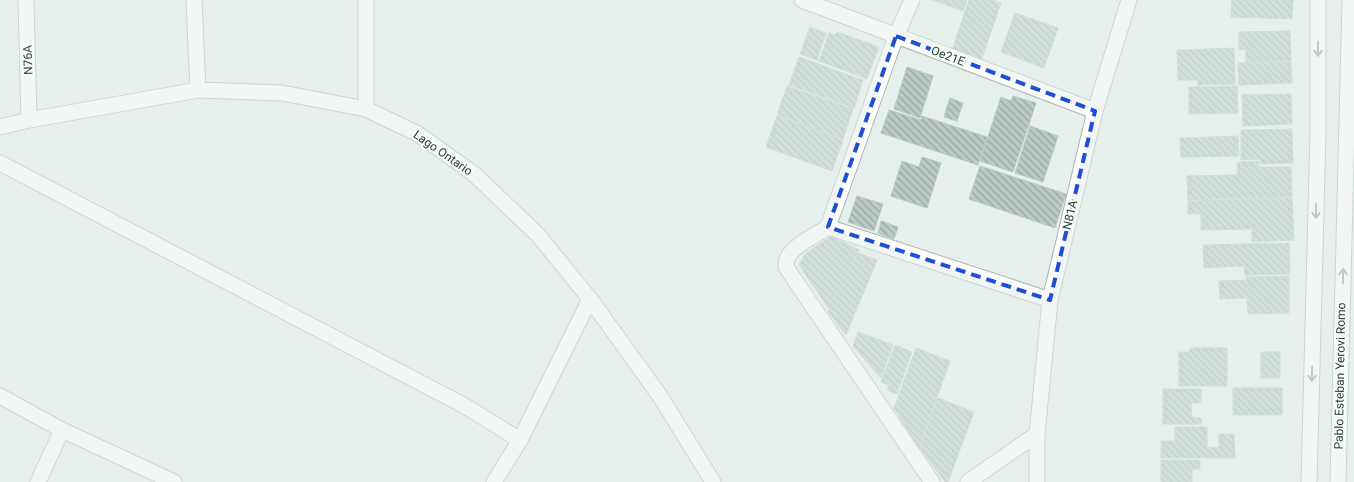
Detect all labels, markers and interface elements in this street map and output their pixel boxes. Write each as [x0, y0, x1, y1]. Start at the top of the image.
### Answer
one-way arrow [1313, 40, 1323, 56]
street label: Oe21E [929, 43, 967, 69]
street label: N76A [20, 45, 36, 75]
street label: Lago Ontario [411, 128, 475, 179]
street label: N81A [1060, 199, 1080, 231]
one-way arrow [1311, 202, 1321, 219]
one-way arrow [1338, 268, 1348, 284]
street label: Pablo Esteban Yerovi Romo [1332, 302, 1348, 450]
one-way arrow [1307, 365, 1317, 381]

